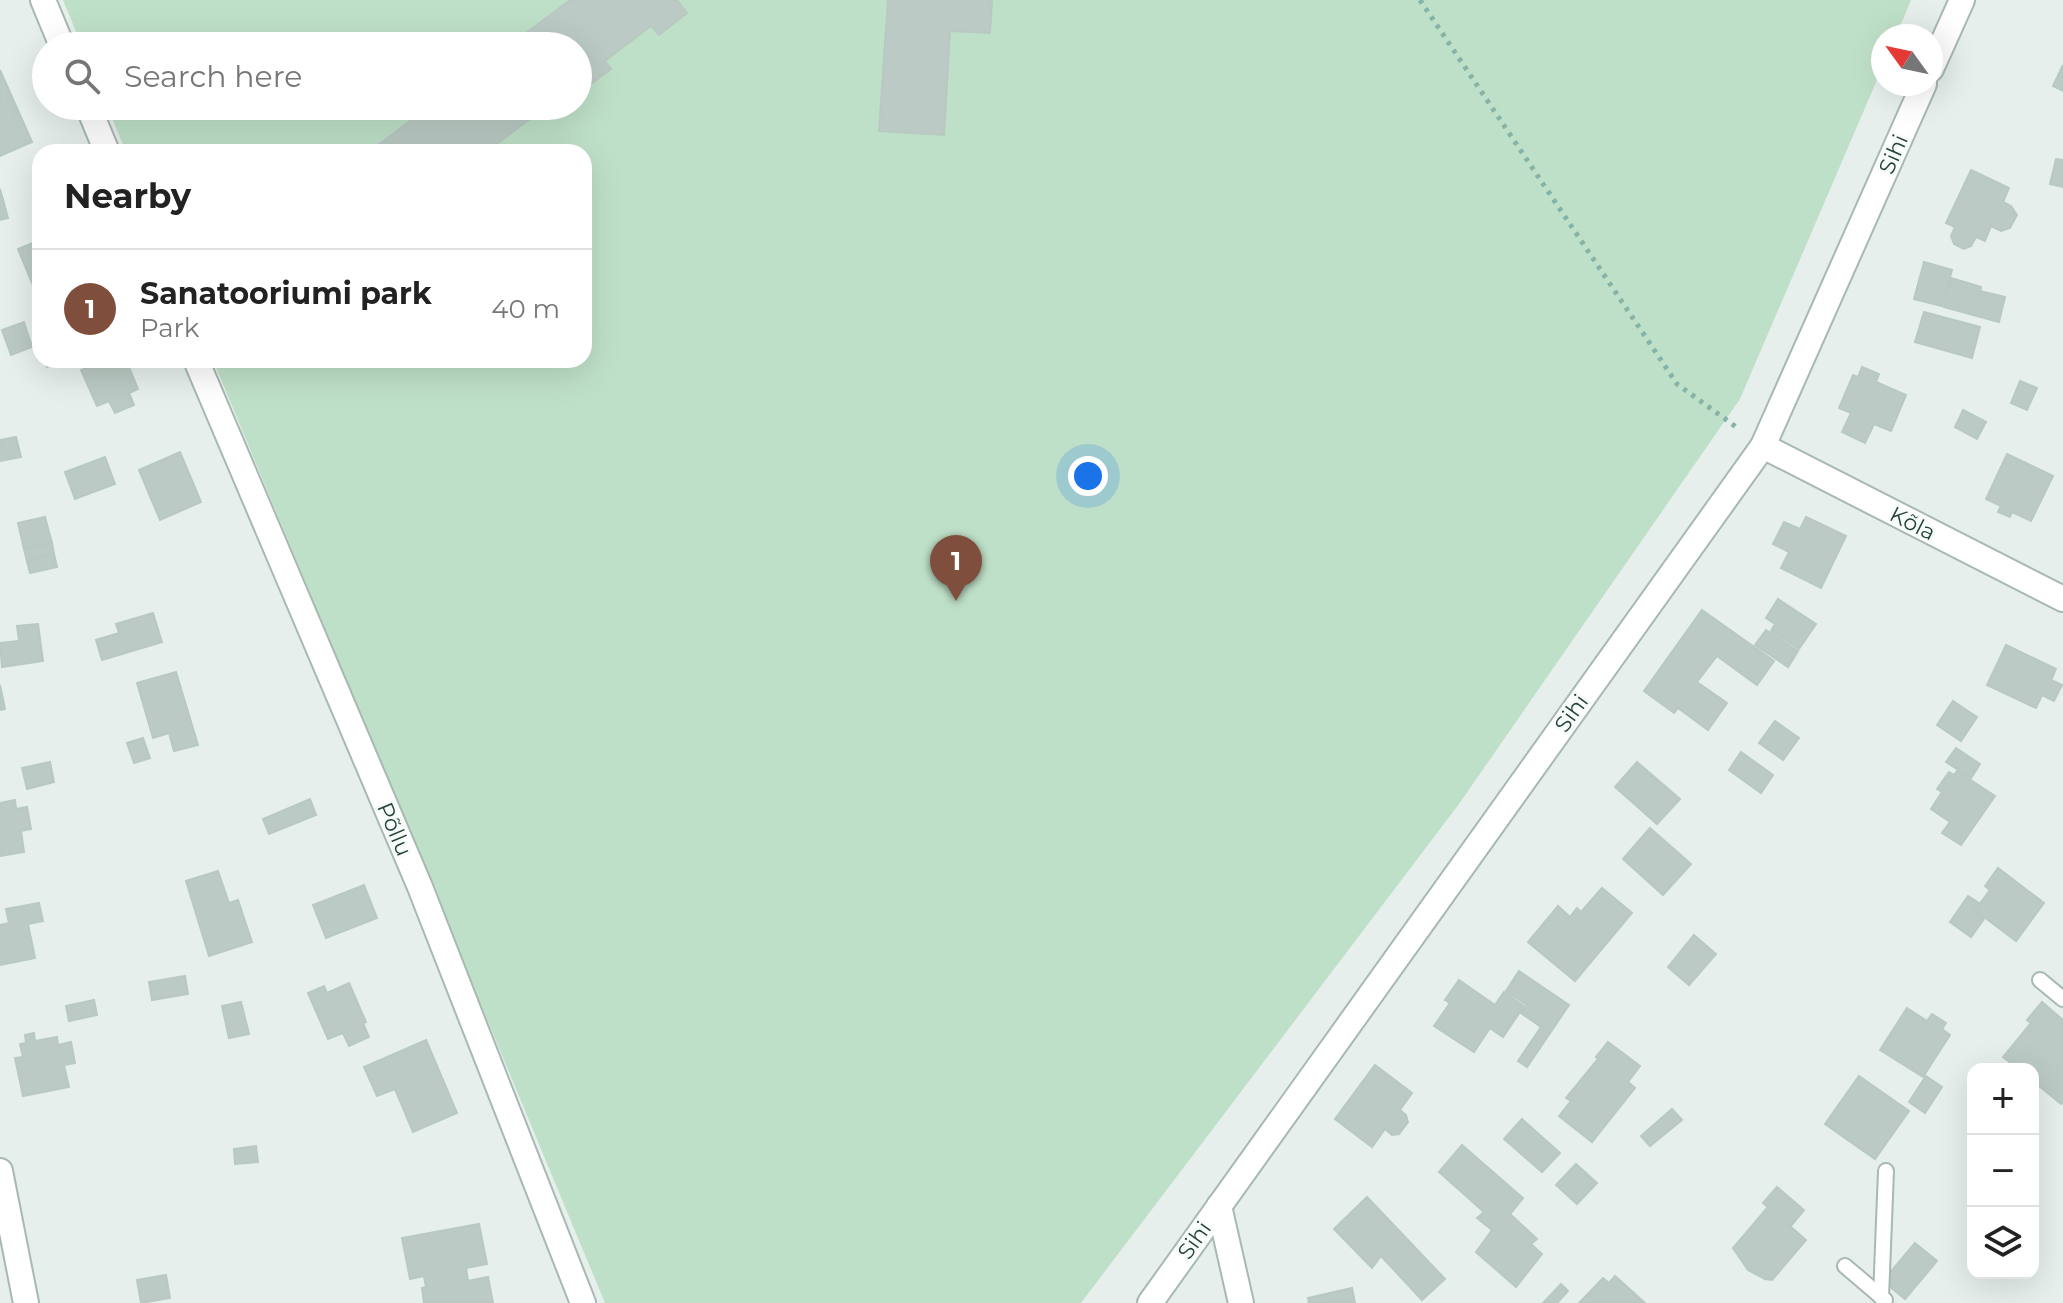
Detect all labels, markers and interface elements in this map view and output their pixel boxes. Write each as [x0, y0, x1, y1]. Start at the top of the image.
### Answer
north arrow [1871, 24, 1943, 96]
search box [32, 32, 592, 120]
icon: search [60, 54, 104, 98]
text: Search here [124, 58, 302, 95]
street label: Sihi [1873, 130, 1914, 178]
text: Nearby [64, 175, 191, 217]
text: Sanatooriumi park [140, 275, 432, 312]
text: 1 [85, 293, 95, 325]
text: 40 m [491, 293, 560, 325]
text: Park [140, 312, 199, 344]
your location [1068, 456, 1108, 496]
street label: Kõla [1885, 501, 1940, 546]
pin: 1 [930, 535, 982, 601]
street label: Sihi [1549, 689, 1594, 738]
street label: Põllu [371, 798, 418, 860]
map controls [1967, 1063, 2039, 1279]
button: + [1967, 1063, 2039, 1135]
button: − [1967, 1135, 2039, 1207]
button: layers [1967, 1207, 2039, 1279]
street label: Sihi [1172, 1216, 1217, 1265]

